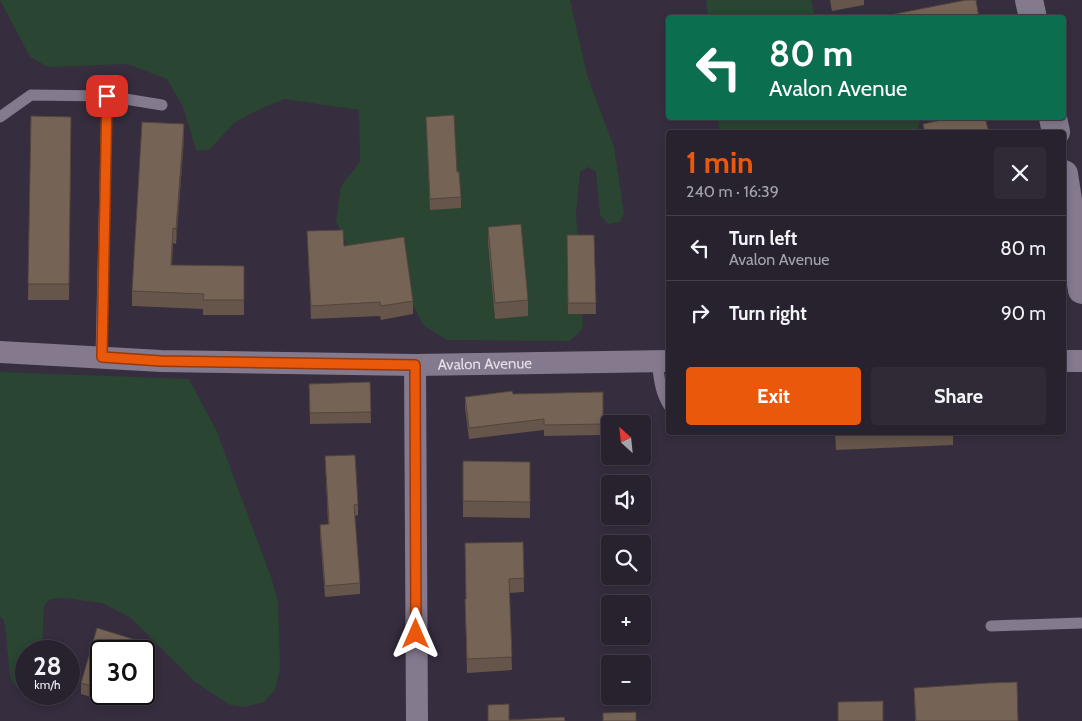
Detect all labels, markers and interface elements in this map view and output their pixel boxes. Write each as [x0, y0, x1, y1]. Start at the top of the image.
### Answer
text: 80 m [769, 32, 853, 75]
icon: left [686, 35, 751, 100]
pin [86, 75, 128, 117]
text: Avalon Avenue [769, 75, 907, 102]
icon: arrive [93, 82, 121, 110]
text: 1 min [686, 144, 754, 181]
button: close [994, 147, 1046, 199]
text: 240 m · 16:39 [686, 182, 779, 201]
text: Turn left [729, 227, 797, 250]
icon: left [686, 234, 714, 262]
text: 80 m [1000, 237, 1046, 260]
text: Avalon Avenue [729, 250, 830, 269]
icon: right [686, 299, 714, 327]
text: Turn right [729, 302, 807, 325]
text: 90 m [1001, 302, 1046, 325]
street label: Avalon Avenue [437, 354, 532, 374]
button: Exit [686, 367, 861, 425]
button: Share [871, 367, 1046, 425]
north arrow [601, 415, 651, 465]
map controls [601, 415, 651, 705]
button: sound [601, 475, 651, 525]
button: search [601, 535, 651, 585]
button: + [601, 595, 651, 645]
position arrow [389, 607, 441, 659]
speed limit sign: 30 [90, 640, 155, 705]
text: 28 [33, 651, 62, 681]
button: − [601, 655, 651, 705]
text: km/h [34, 677, 61, 692]

